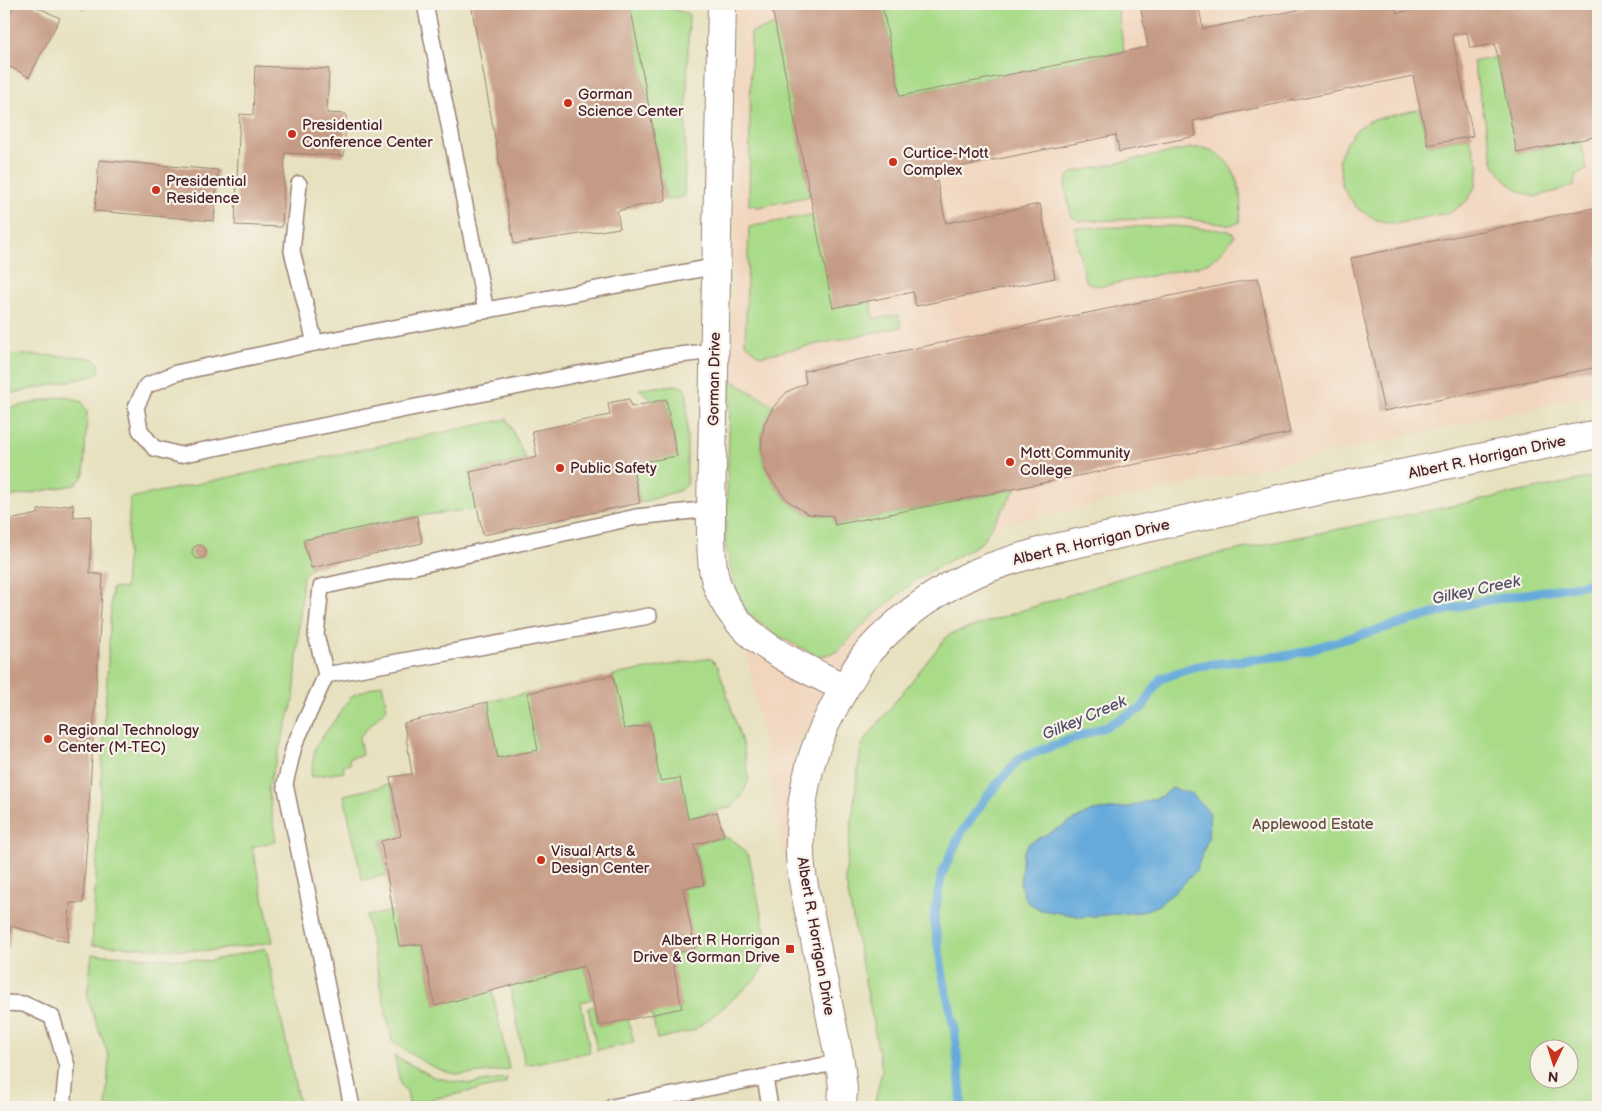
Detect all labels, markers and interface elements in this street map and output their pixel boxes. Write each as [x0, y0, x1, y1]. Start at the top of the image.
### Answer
place label: Gorman Science Center [578, 85, 684, 121]
marker: Gorman Science Center [562, 97, 574, 109]
place label: Presidential Conference Center [302, 116, 433, 152]
marker: Presidential Conference Center [286, 128, 298, 140]
place label: Curtice-Mott Complex [903, 144, 989, 180]
marker: Curtice-Mott Complex [887, 156, 899, 168]
place label: Presidential Residence [166, 172, 246, 208]
marker: Presidential Residence [150, 184, 162, 196]
street label: Gorman Drive [704, 332, 725, 426]
street label: Albert R. Horrigan Drive [1407, 431, 1568, 483]
place label: Mott Community College [1020, 444, 1130, 480]
marker: Mott Community College [1004, 456, 1016, 468]
place label: Public Safety [570, 459, 657, 478]
marker: Public Safety [554, 462, 566, 474]
street label: Albert R. Horrigan Drive [1011, 515, 1172, 570]
water label: Gilkey Creek [1431, 572, 1523, 609]
water label: Gilkey Creek [1040, 692, 1131, 745]
place label: Regional Technology Center (M-TEC) [58, 721, 199, 757]
marker: Regional Technology Center (M-TEC) [42, 733, 54, 745]
park label: Applewood Estate [1252, 815, 1374, 834]
place label: Visual Arts & Design Center [551, 842, 650, 878]
marker: Visual Arts & Design Center [535, 854, 547, 866]
street label: Albert R. Horrigan Drive [792, 855, 839, 1017]
place label: Albert R Horrigan Drive & Gorman Drive [633, 931, 780, 967]
marker: Albert R Horrigan Drive & Gorman Drive [784, 943, 796, 955]
north arrow [1530, 1038, 1580, 1088]
text: N [1547, 1068, 1559, 1085]

